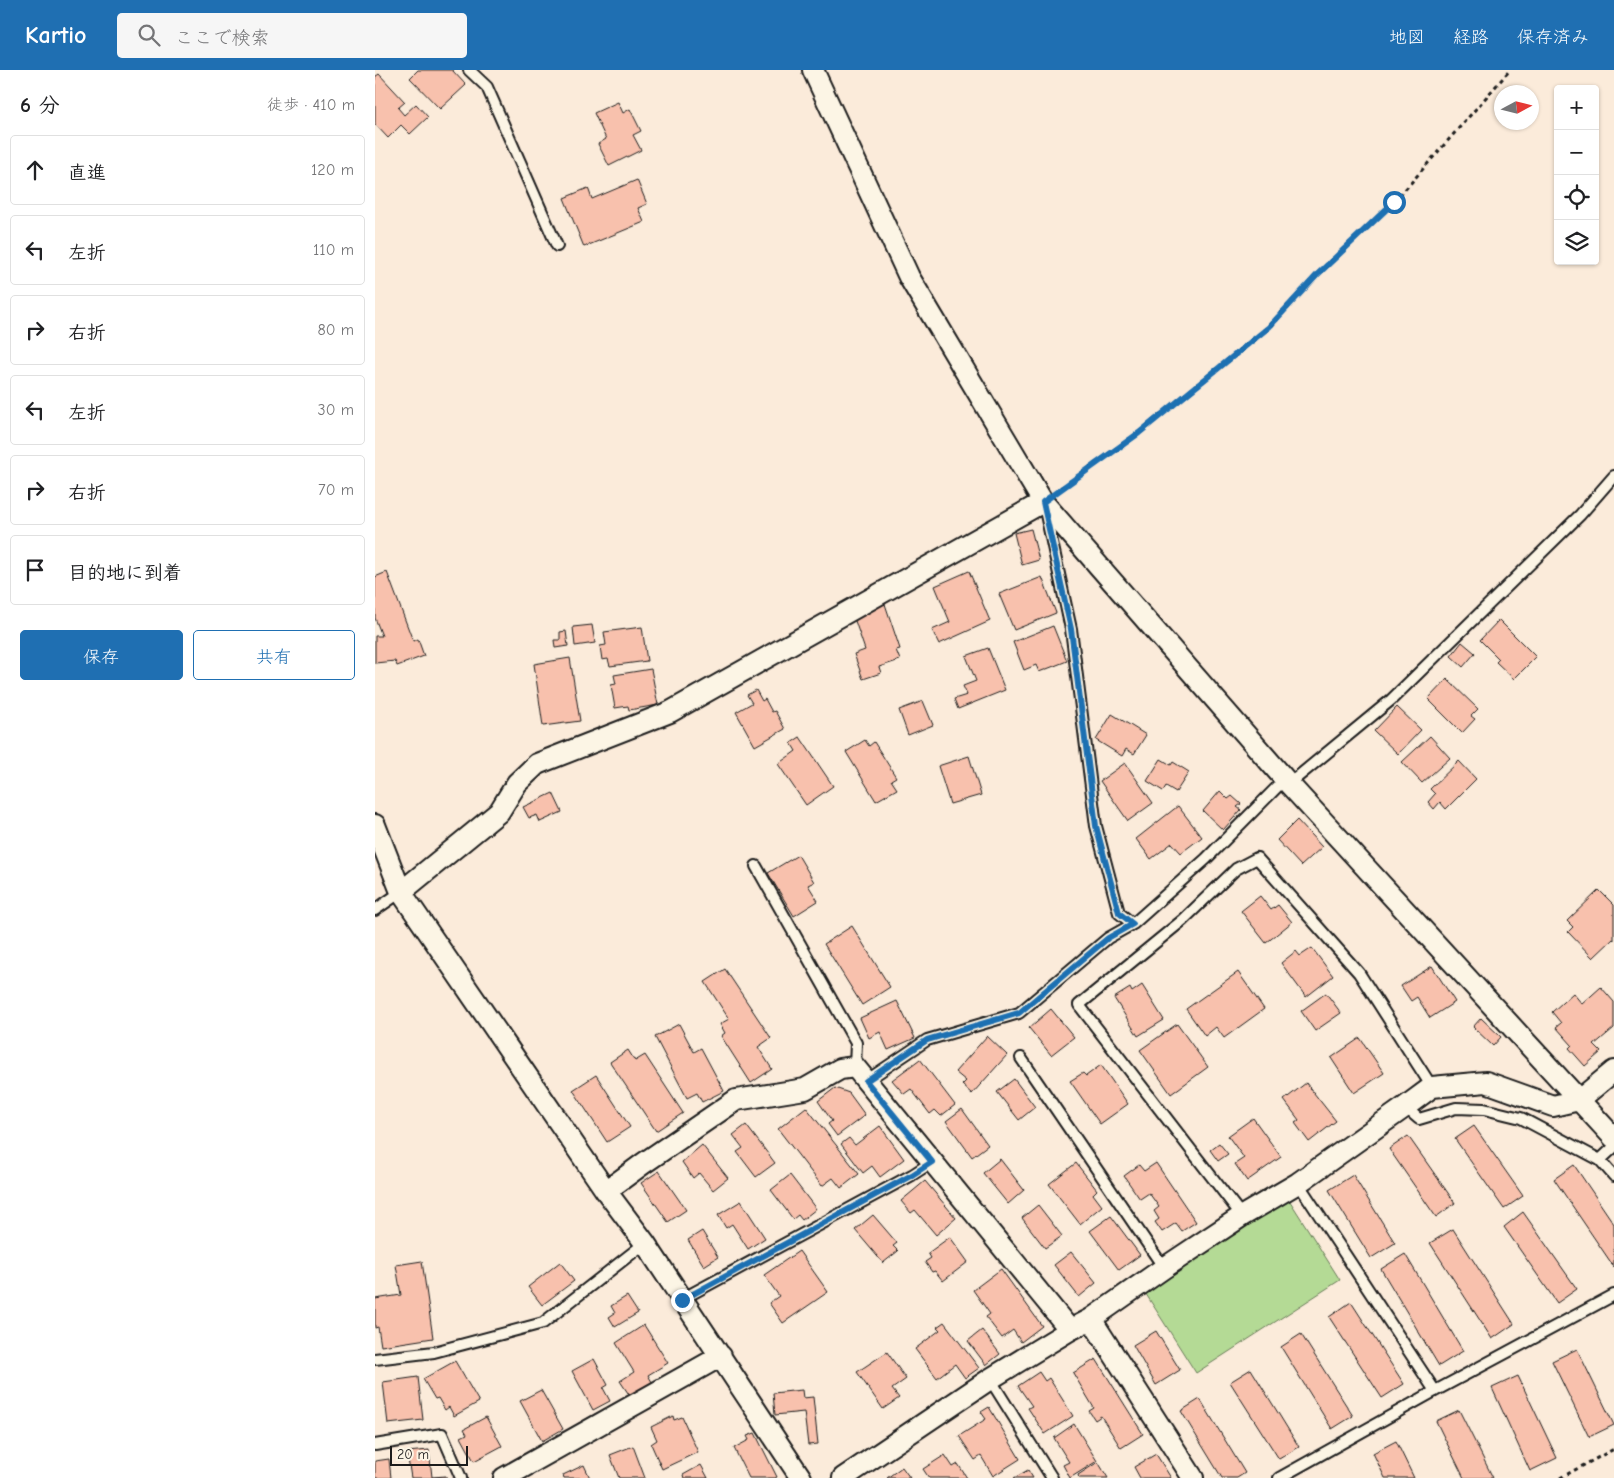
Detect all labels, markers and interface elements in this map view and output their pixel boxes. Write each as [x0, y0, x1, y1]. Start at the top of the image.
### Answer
search box [117, 13, 467, 58]
text: Kartio [25, 21, 87, 49]
icon: search [135, 21, 163, 49]
text: ここで検索 [175, 27, 270, 49]
text: 地図 [1389, 27, 1425, 48]
text: 経路 [1453, 27, 1489, 48]
text: 保存済み [1517, 27, 1589, 48]
north arrow [1494, 85, 1539, 130]
map controls [1554, 85, 1599, 265]
button: + [1554, 85, 1599, 130]
text: 6 分 [20, 93, 59, 117]
text: 徒歩 · 410 m [267, 96, 355, 114]
button: − [1554, 130, 1599, 175]
icon: ahead [21, 156, 49, 184]
text: 120 m [311, 161, 354, 179]
text: 直進 [68, 162, 106, 184]
button: locate [1554, 175, 1599, 220]
route start [1383, 191, 1406, 214]
button: layers [1554, 220, 1599, 265]
icon: left [21, 236, 49, 264]
text: 110 m [313, 241, 354, 259]
text: 左折 [68, 242, 106, 264]
icon: right [21, 316, 49, 344]
text: 80 m [317, 321, 354, 339]
text: 右折 [68, 322, 106, 344]
icon: left [21, 396, 49, 424]
text: 30 m [318, 401, 354, 419]
text: 左折 [68, 402, 106, 424]
icon: right [21, 476, 49, 504]
text: 70 m [318, 481, 354, 499]
text: 右折 [68, 482, 106, 504]
icon: arrive [21, 556, 49, 584]
text: 目的地に到着 [68, 562, 182, 584]
button: 保存 [20, 630, 183, 680]
button: 共有 [193, 630, 355, 680]
route end [671, 1289, 694, 1312]
scale bar [390, 1443, 467, 1466]
text: 20 m [397, 1446, 429, 1463]

